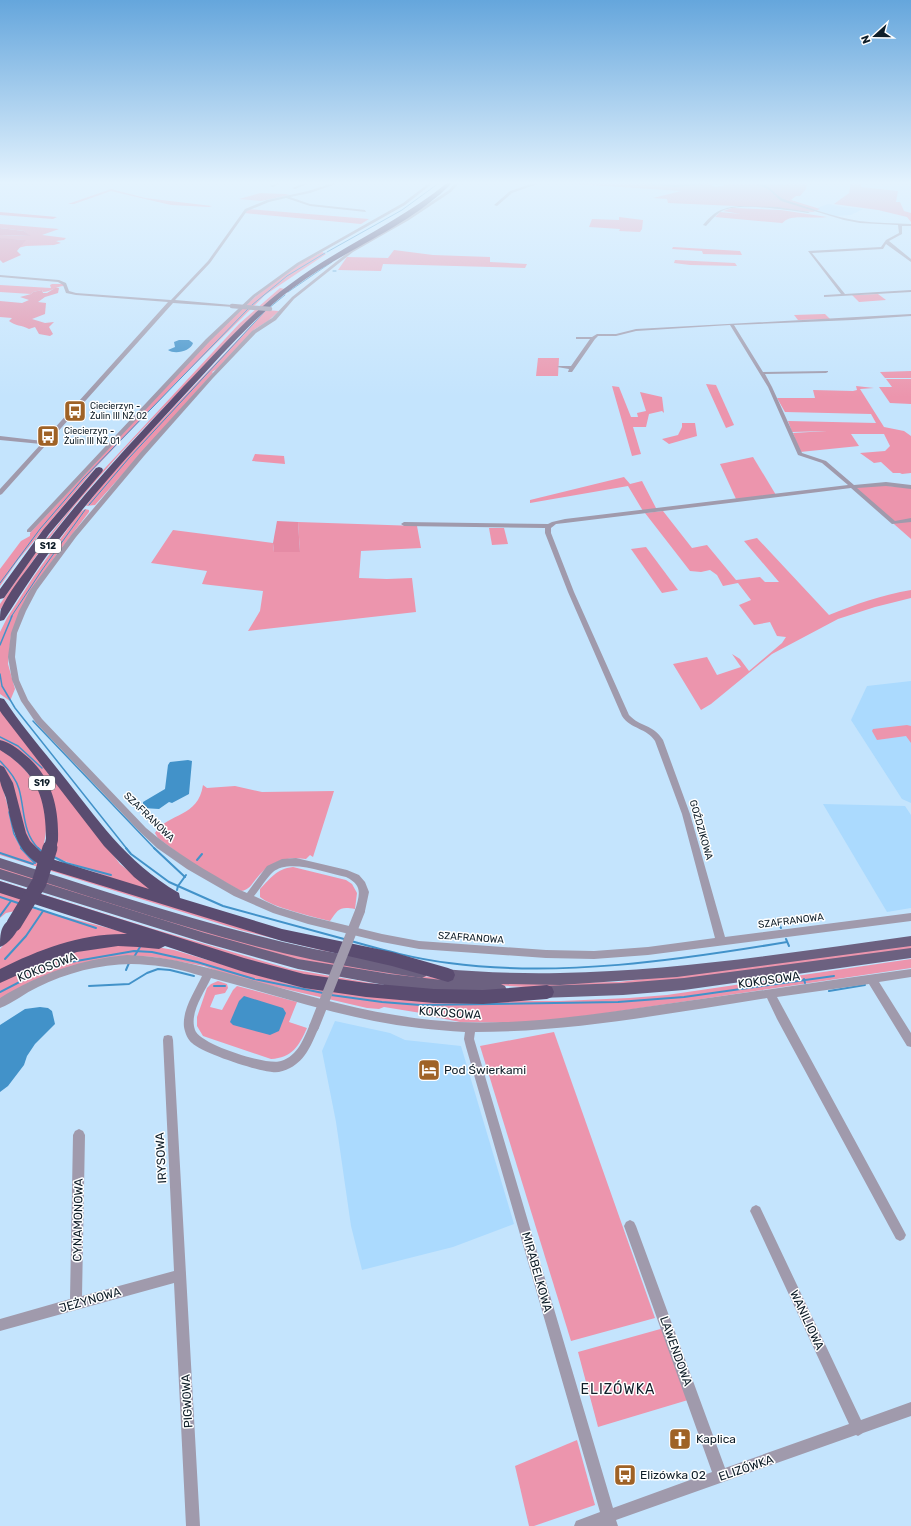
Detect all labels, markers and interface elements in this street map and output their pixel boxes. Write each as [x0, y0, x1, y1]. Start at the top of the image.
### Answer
north arrow [855, 16, 895, 56]
text: N [859, 33, 874, 45]
bus stop icon: Ciecierzyn - Żulin III NŻ 02 [62, 398, 88, 424]
place label: Ciecierzyn - Żulin III NŻ 02 [90, 401, 147, 421]
bus stop icon: Ciecierzyn - Żulin III NŻ 01 [35, 423, 61, 449]
place label: Ciecierzyn - Żulin III NŻ 01 [64, 426, 120, 446]
road number: S12 [35, 539, 61, 553]
road number: S19 [29, 776, 55, 790]
street label: SZAFRANOWA [121, 790, 177, 844]
street label: GOŹDZIKOWA [687, 799, 715, 862]
street label: SZAFRANOWA [757, 911, 825, 931]
street label: SZAFRANOWA [438, 930, 505, 946]
street label: KOKOSOWA [15, 949, 79, 985]
street label: KOKOSOWA [737, 969, 801, 991]
street label: KOKOSOWA [418, 1004, 482, 1022]
hotel icon: Pod Świerkami [416, 1057, 442, 1083]
place label: Pod Świerkami [444, 1063, 526, 1077]
street label: IRYSOWA [153, 1132, 169, 1184]
street label: CYNAMONOWA [70, 1178, 86, 1262]
street label: MIRABELKOWA [519, 1230, 555, 1314]
street label: JEŻYNOWA [58, 1285, 122, 1315]
street label: WANILIOWA [787, 1288, 827, 1352]
street label: LAWENDOWA [657, 1314, 695, 1388]
street label: PIGWOWA [179, 1374, 195, 1428]
district label: ELIZÓWKA [581, 1380, 655, 1398]
church icon: Kaplica [667, 1426, 693, 1452]
place label: Kaplica [696, 1432, 736, 1446]
street label: ELIZÓWKA [717, 1452, 775, 1484]
bus stop icon: Elizówka 02 [612, 1462, 638, 1488]
place label: Elizówka 02 [640, 1468, 706, 1482]

